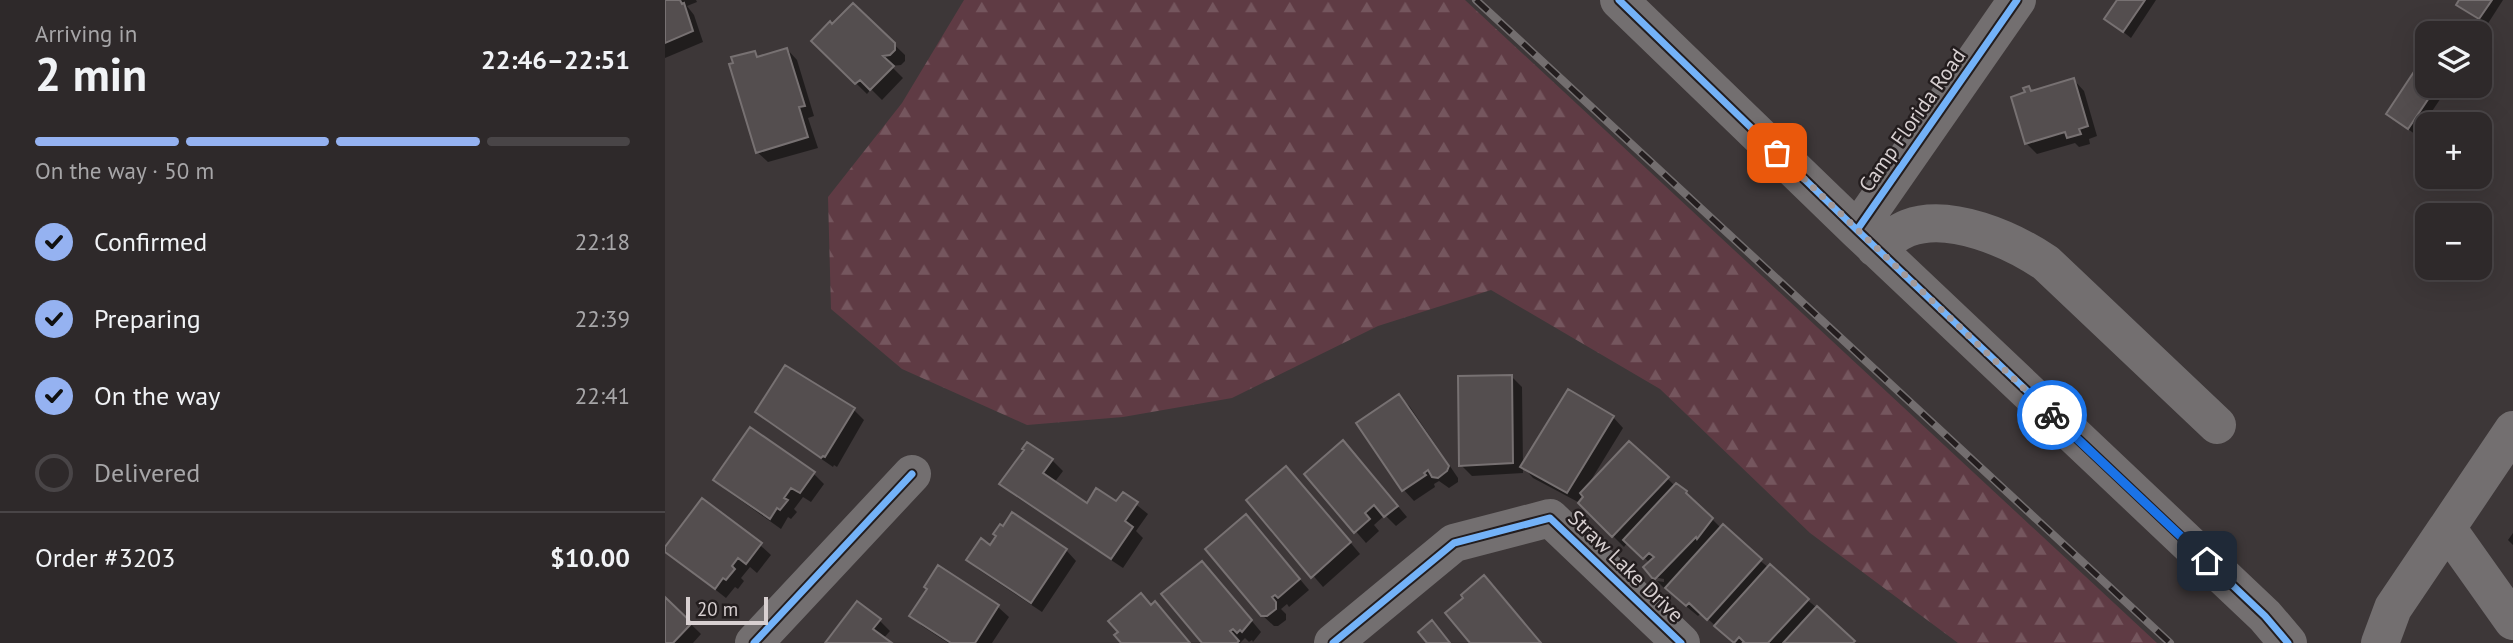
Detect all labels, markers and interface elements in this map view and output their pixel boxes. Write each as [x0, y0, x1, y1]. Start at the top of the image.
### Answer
text: Arriving in [35, 19, 137, 48]
map controls [2415, 21, 2492, 280]
button: layers [2415, 21, 2492, 98]
text: 22:46–22:51 [481, 43, 630, 76]
street label: Camp Florida Road [1853, 43, 1971, 197]
text: 2 min [35, 44, 147, 104]
button: + [2415, 112, 2492, 189]
pin [1747, 123, 1807, 183]
icon: bag [1758, 134, 1796, 172]
text: On the way · 50 m [35, 156, 214, 185]
button: − [2415, 203, 2492, 280]
icon: check [35, 223, 73, 261]
text: Confirmed [94, 225, 207, 258]
text: 22:18 [575, 227, 630, 256]
icon: check [35, 300, 73, 338]
text: Preparing [94, 302, 201, 335]
text: 22:39 [575, 304, 630, 333]
icon: check [35, 377, 73, 415]
text: On the way [94, 379, 220, 412]
courier [2017, 380, 2087, 450]
text: 22:41 [575, 381, 630, 410]
icon: bike [2033, 396, 2071, 434]
text: Delivered [94, 456, 200, 489]
street label: Straw Lake Drive [1563, 504, 1689, 628]
pin [2177, 531, 2237, 591]
text: Order #3203 [35, 541, 175, 574]
text: $10.00 [550, 541, 630, 574]
icon: home [2188, 542, 2226, 580]
scale bar [686, 594, 768, 626]
text: 20 m [697, 597, 738, 621]

